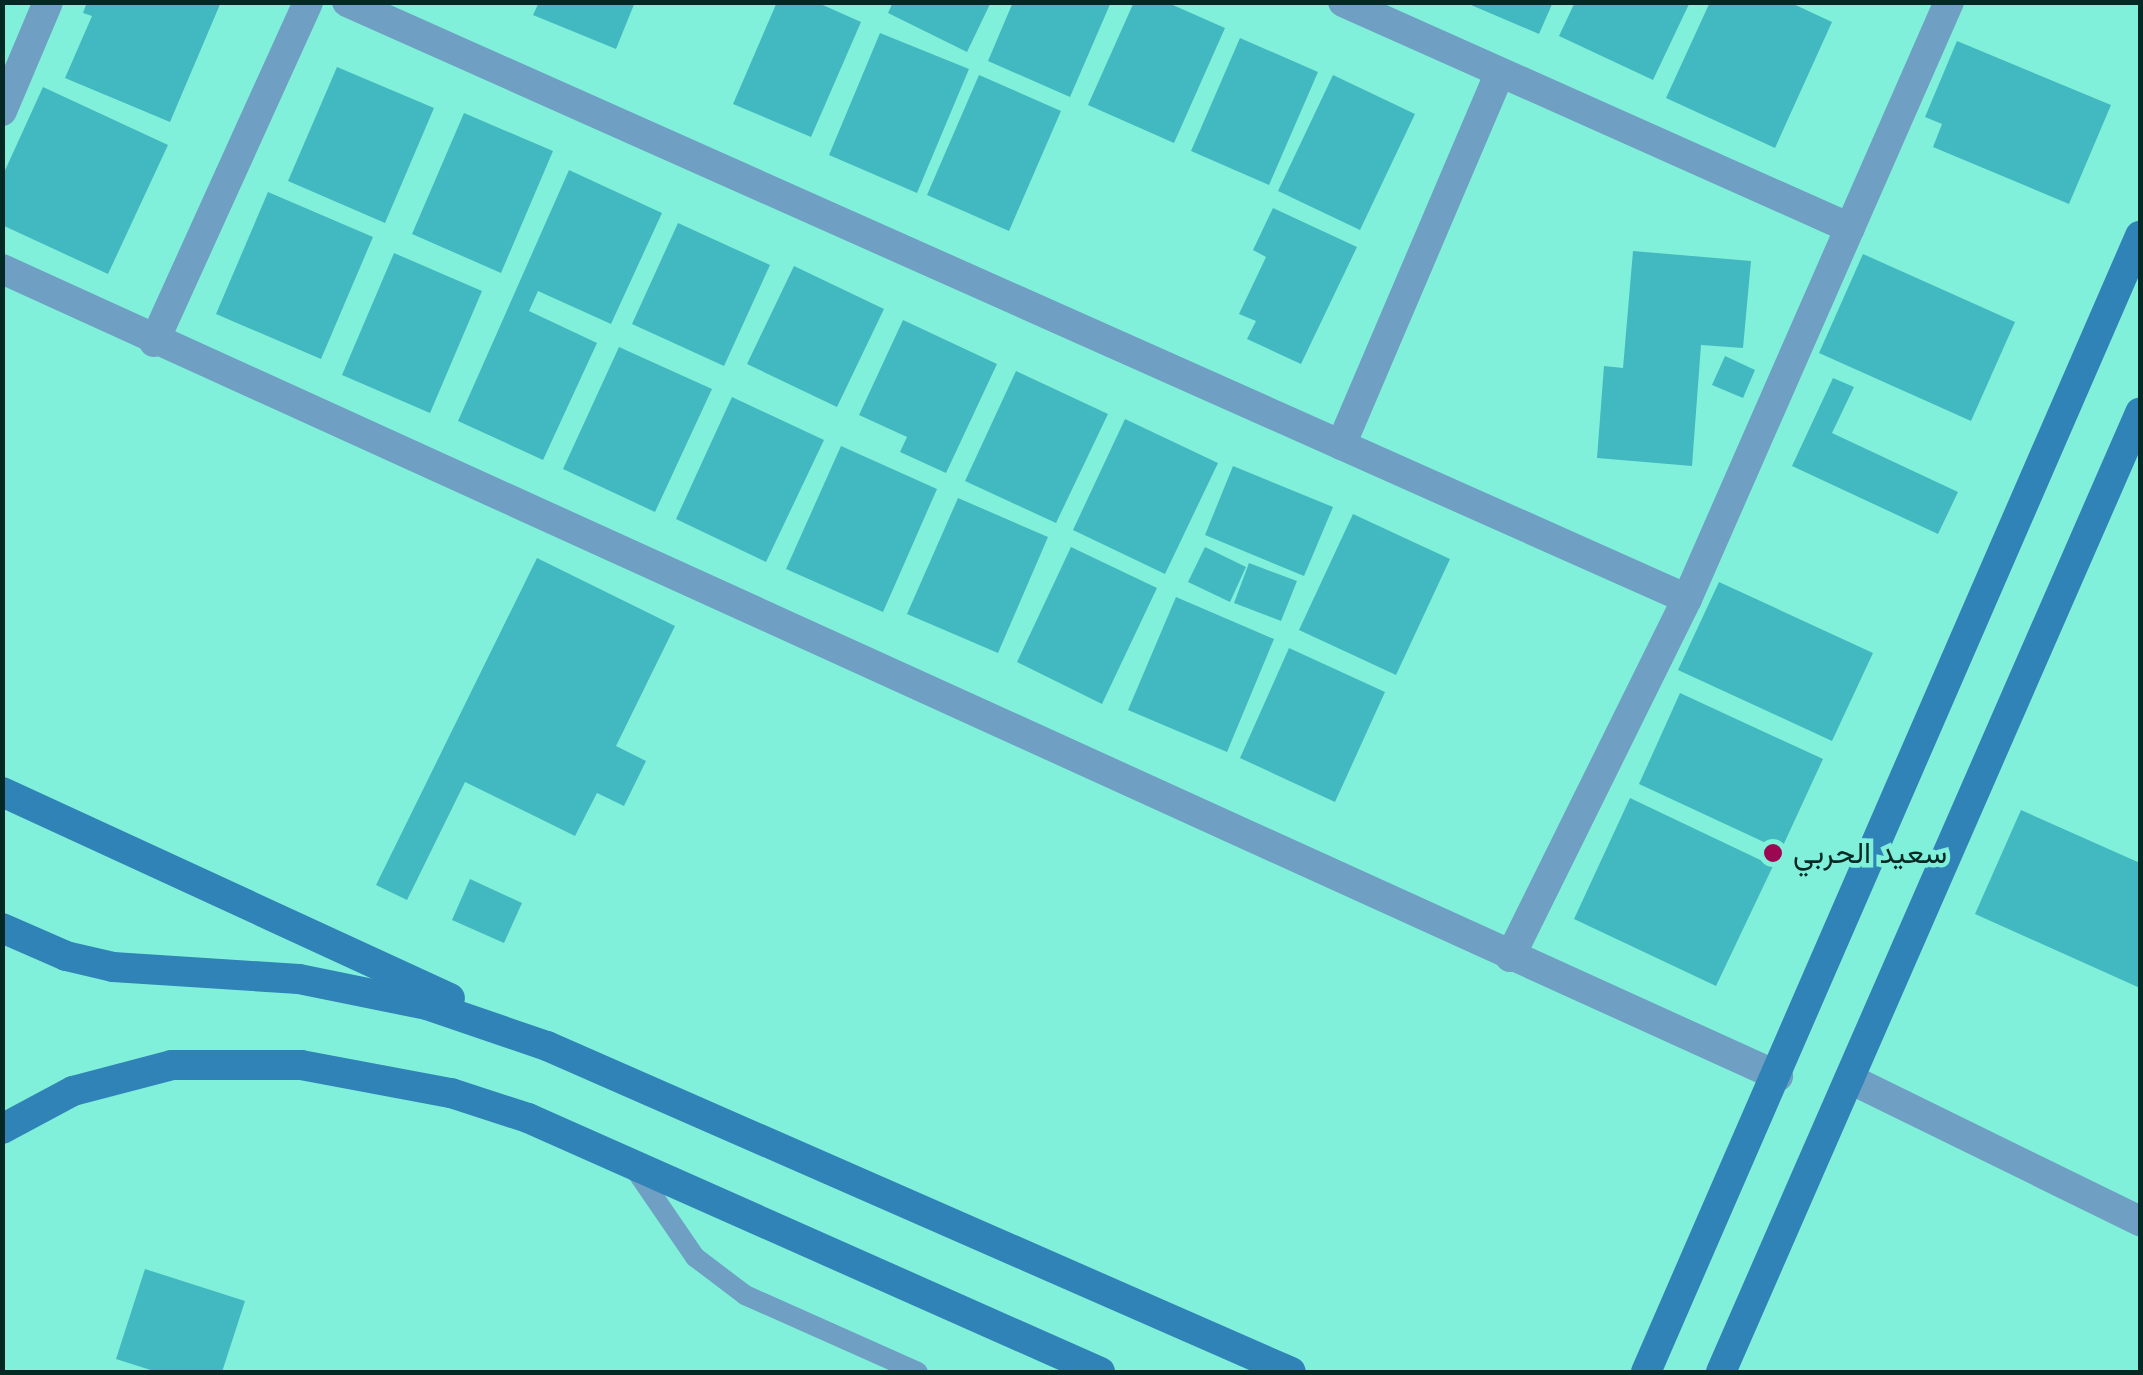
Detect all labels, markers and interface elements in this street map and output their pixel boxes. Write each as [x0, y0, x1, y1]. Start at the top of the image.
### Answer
place label: سعيد الحربي [1793, 835, 1947, 871]
marker: سعيد الحربي [1762, 842, 1784, 864]

